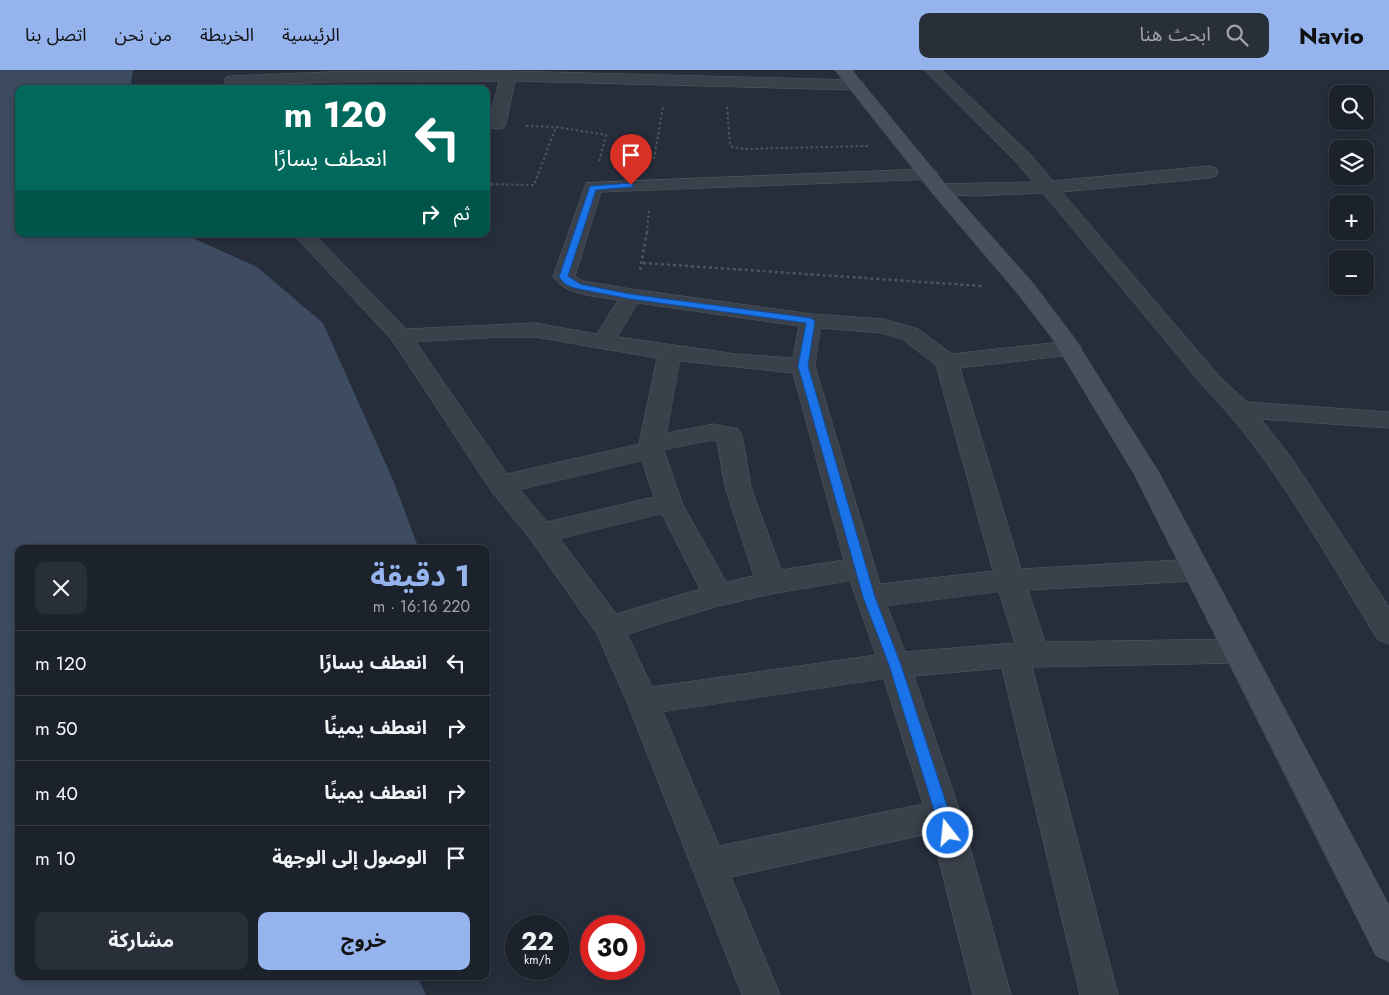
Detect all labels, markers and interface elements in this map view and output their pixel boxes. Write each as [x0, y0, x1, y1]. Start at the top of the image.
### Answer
search box [919, 13, 1269, 58]
text: Navio [1299, 18, 1364, 53]
text: ابحث هنا [1140, 21, 1211, 48]
icon: search [1223, 21, 1251, 49]
text: اتصل بنا [25, 22, 87, 48]
text: من نحن [115, 22, 172, 48]
text: الخريطة [200, 22, 254, 48]
text: الرئيسية [282, 22, 340, 48]
map controls [1329, 85, 1374, 295]
button: search [1329, 85, 1374, 130]
text: 120 m [284, 90, 387, 140]
icon: left [405, 105, 470, 170]
pin [610, 134, 652, 185]
button: layers [1329, 140, 1374, 185]
icon: arrive [617, 141, 645, 169]
text: انعطف يسارًا [274, 142, 387, 174]
button: + [1329, 195, 1374, 240]
icon: right [416, 200, 444, 228]
text: ثم [454, 200, 470, 227]
button: − [1329, 250, 1374, 295]
text: 1 دقيقة [370, 554, 470, 597]
button: close [35, 562, 87, 614]
text: 220 m · 16:16 [373, 595, 470, 618]
text: انعطف يسارًا [319, 649, 427, 676]
icon: left [442, 649, 470, 677]
text: 120 m [35, 650, 86, 677]
text: انعطف يمينًا [324, 714, 427, 741]
icon: right [442, 714, 470, 742]
text: 50 m [35, 715, 78, 742]
text: انعطف يمينًا [324, 779, 427, 806]
icon: right [442, 779, 470, 807]
text: 40 m [35, 780, 78, 807]
position arrow [921, 806, 973, 858]
text: الوصول إلى الوجهة [272, 844, 427, 871]
icon: arrive [442, 844, 470, 872]
text: 10 m [35, 845, 75, 872]
button: مشاركة [35, 912, 248, 970]
button: خروج [258, 912, 470, 970]
speed limit sign: 30 [580, 915, 645, 980]
text: 22 [521, 923, 554, 959]
text: km/h [524, 951, 551, 969]

